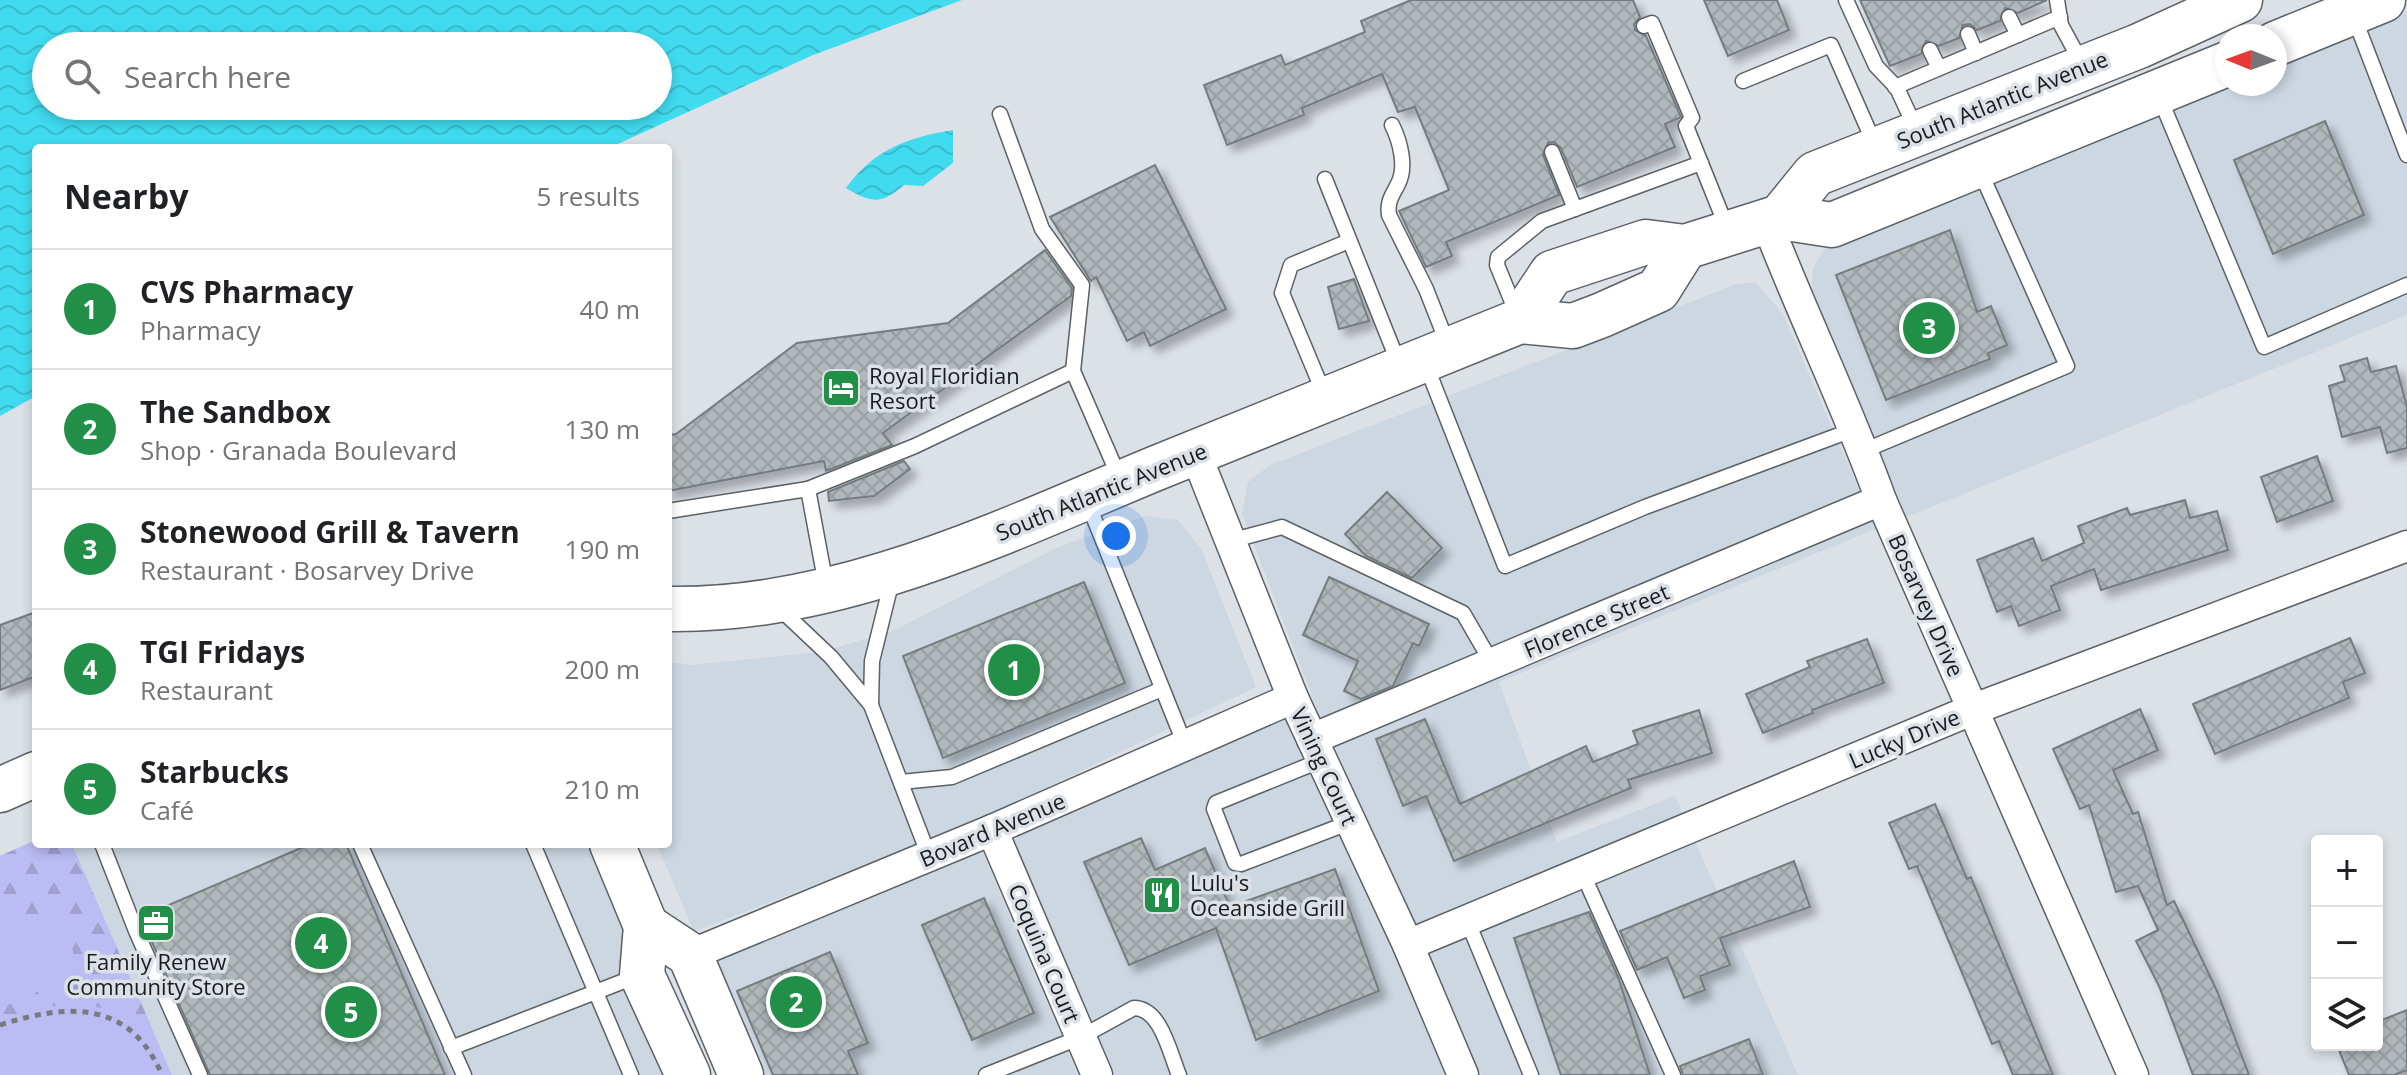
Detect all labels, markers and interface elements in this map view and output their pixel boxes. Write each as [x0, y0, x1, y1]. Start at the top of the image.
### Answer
north arrow [2215, 24, 2287, 96]
search box [32, 32, 672, 120]
street label: South Atlantic Avenue [1892, 43, 2112, 155]
icon: search [60, 54, 104, 98]
text: Search here [124, 56, 291, 97]
text: Nearby [64, 173, 189, 219]
text: 5 results [537, 178, 640, 214]
text: CVS Pharmacy [140, 271, 353, 312]
text: 1 [83, 291, 97, 327]
text: 40 m [579, 291, 640, 327]
pin: 3 [1903, 298, 1955, 358]
text: Pharmacy [140, 312, 261, 348]
place label: Royal Floridian Resort [869, 360, 1020, 415]
hotel icon: Royal Floridian Resort [820, 367, 862, 409]
text: The Sandbox [140, 391, 331, 432]
text: 2 [83, 411, 97, 447]
text: 130 m [565, 411, 640, 447]
text: Shop · Granada Boulevard [140, 432, 457, 468]
street label: South Atlantic Avenue [991, 435, 1211, 547]
text: Stonewood Grill & Tavern [140, 511, 520, 552]
your location [1096, 516, 1136, 556]
street label: Bosarvey Drive [1882, 529, 1972, 681]
text: 3 [83, 531, 97, 567]
text: 190 m [565, 531, 640, 567]
text: Restaurant · Bosarvey Drive [140, 552, 474, 588]
street label: Florence Street [1519, 576, 1673, 664]
text: TGI Fridays [140, 631, 305, 672]
pin: 1 [988, 640, 1040, 700]
text: 4 [83, 651, 97, 687]
text: 200 m [565, 651, 640, 687]
text: Restaurant [140, 672, 273, 708]
street label: Lucky Drive [1844, 701, 1964, 775]
street label: Vining Court [1285, 702, 1365, 830]
text: Starbucks [140, 751, 289, 792]
text: 5 [83, 771, 97, 807]
text: 210 m [565, 771, 640, 807]
street label: Bovard Avenue [915, 785, 1069, 873]
text: Café [140, 792, 194, 828]
map controls [2311, 835, 2383, 1051]
button: + [2311, 835, 2383, 907]
place label: Lulu's Oceanside Grill [1190, 867, 1345, 922]
restaurant icon: Lulu's Oceanside Grill [1141, 874, 1183, 916]
street label: Coquina Court [1002, 879, 1088, 1027]
office icon: Family Renew Community Store [135, 902, 177, 944]
button: − [2311, 907, 2383, 979]
pin: 4 [295, 913, 347, 973]
place label: Family Renew Community Store [66, 946, 246, 1001]
pin: 2 [770, 972, 822, 1032]
button: layers [2311, 979, 2383, 1051]
pin: 5 [325, 982, 377, 1042]

